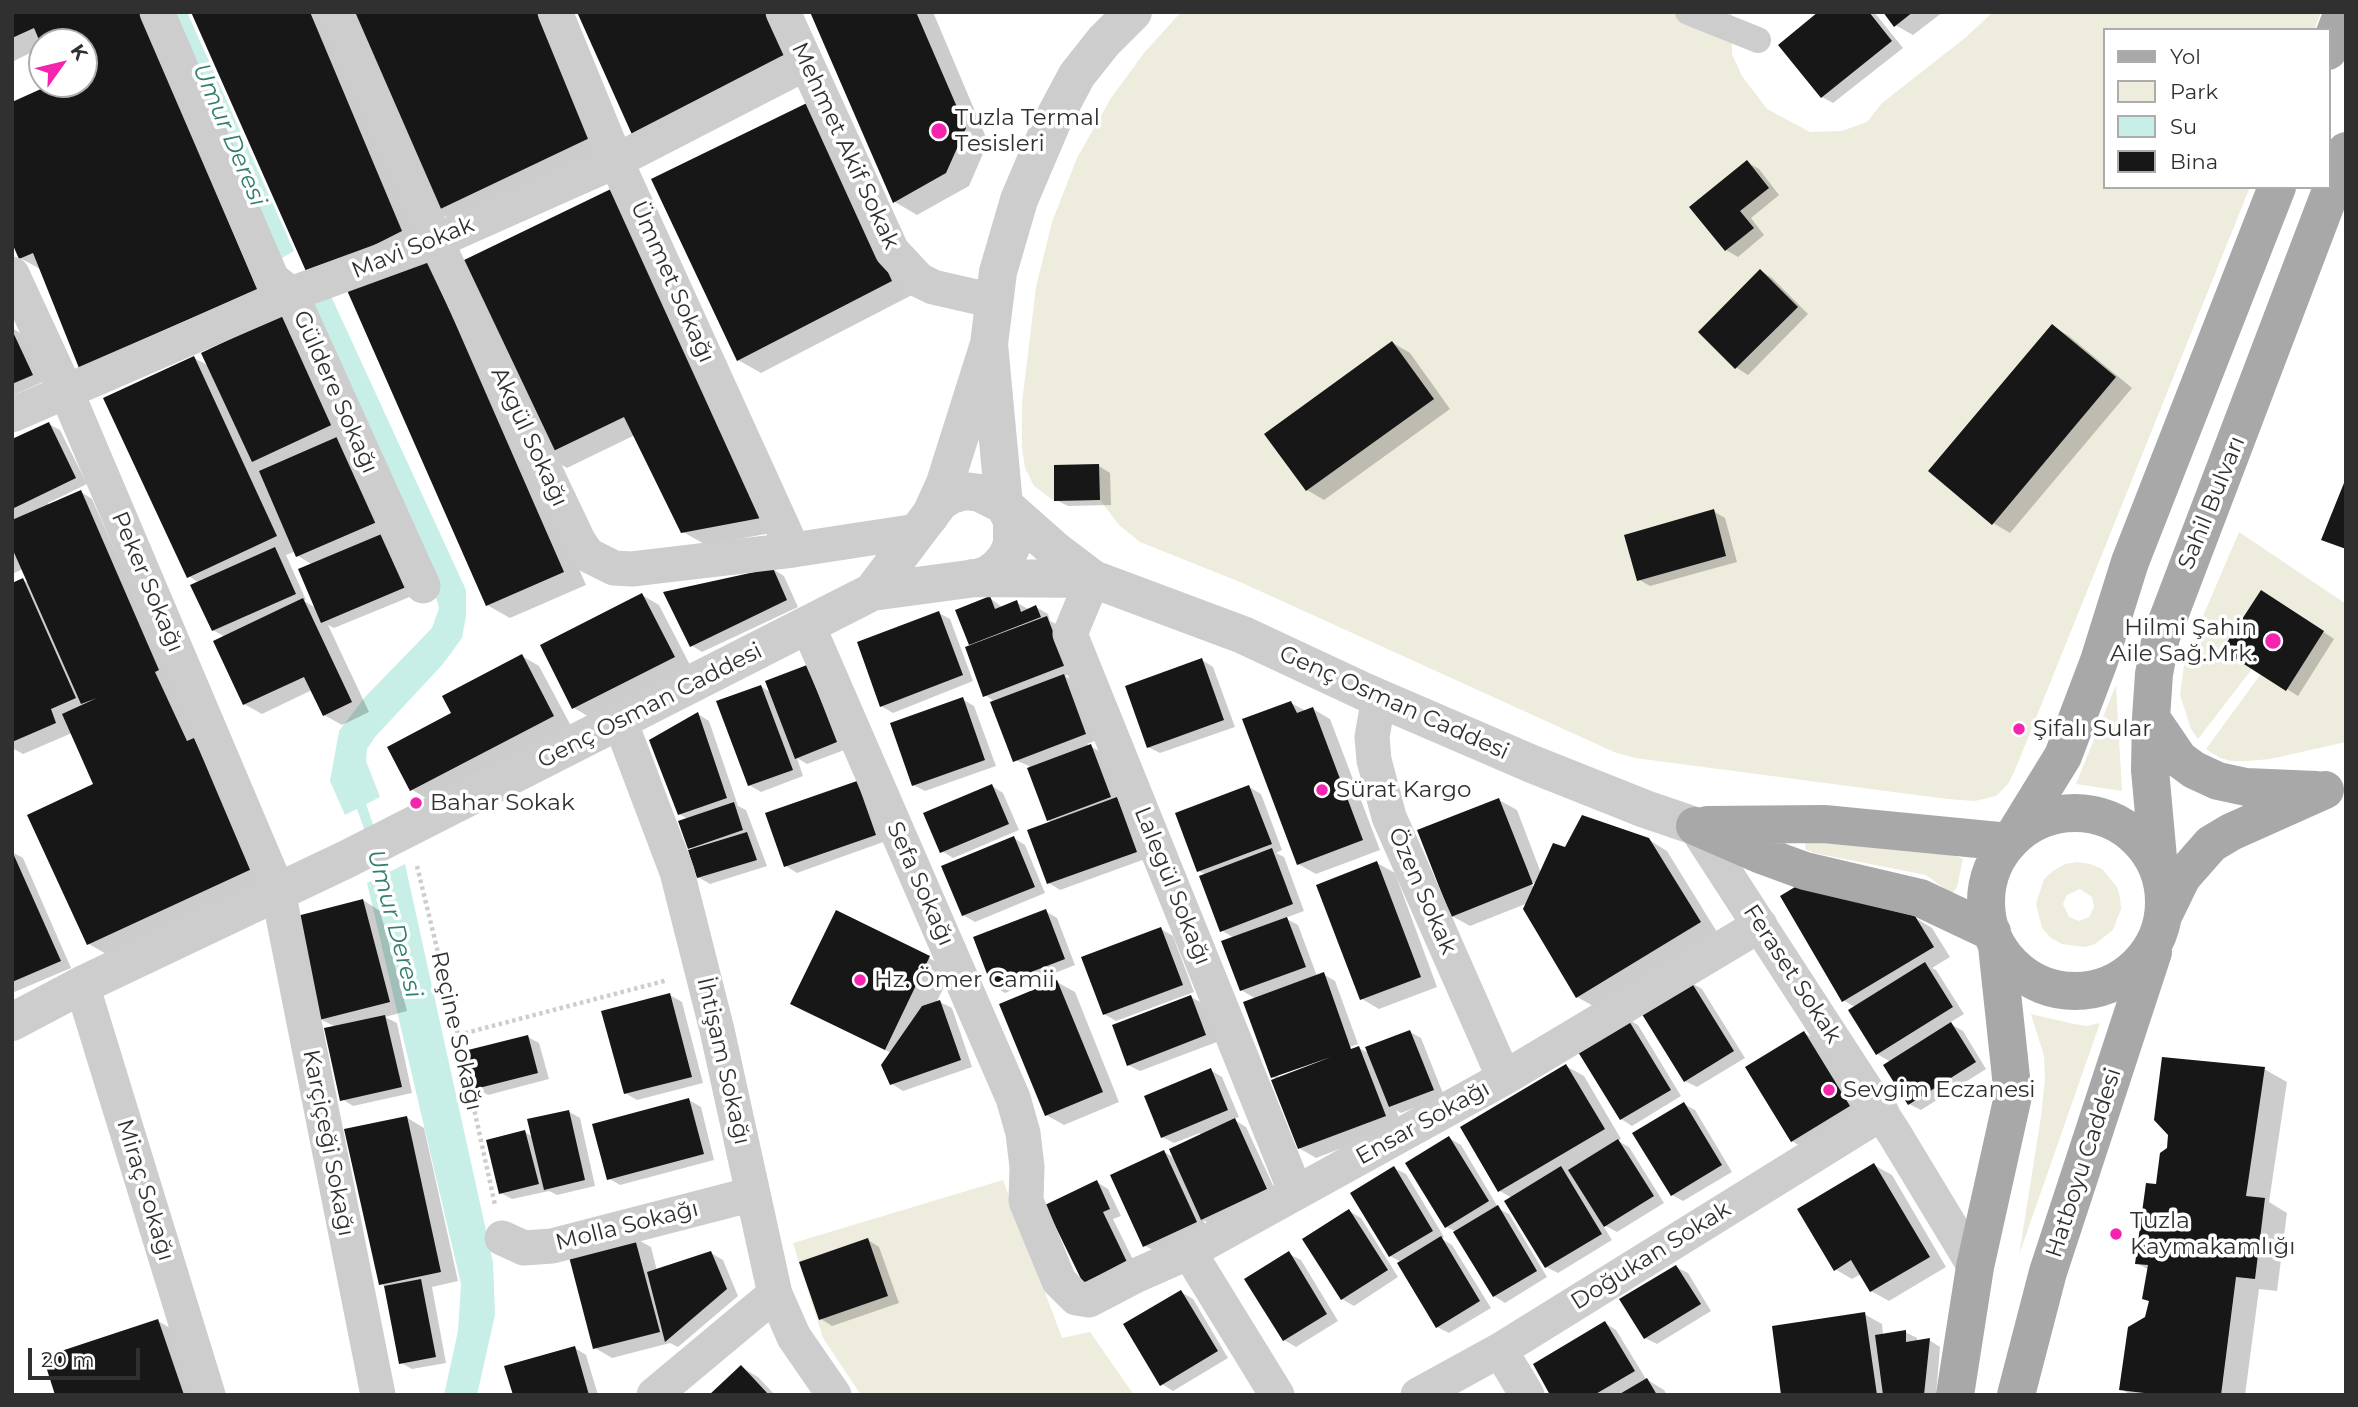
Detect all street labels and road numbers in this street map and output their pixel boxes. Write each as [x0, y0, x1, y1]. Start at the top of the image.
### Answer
street label: Mehmet Akif Sokak [785, 38, 905, 254]
street label: Ümmet Sokağı [624, 197, 720, 367]
street label: Mavi Sokak [348, 211, 478, 285]
street label: Güldere Sokağı [287, 306, 383, 478]
street label: Akgül Sokağı [485, 363, 573, 511]
street label: Sahil Bulvarı [2173, 432, 2251, 574]
street label: Peker Sokağı [105, 508, 189, 656]
street label: Genç Osman Caddesi [533, 637, 767, 775]
street label: Genç Osman Caddesi [1275, 640, 1513, 766]
street label: Lalegül Sokağı [1128, 803, 1216, 969]
street label: Sefa Sokağı [880, 818, 960, 950]
street label: Özen Sokak [1382, 823, 1462, 959]
street label: Feraset Sokak [1737, 899, 1847, 1049]
street label: Reçine Sokağı [424, 949, 488, 1113]
street label: İhtişam Sokağı [690, 975, 756, 1147]
street label: Karçiçeği Sokağı [296, 1047, 360, 1239]
street label: Hatboyu Caddesi [2040, 1065, 2128, 1261]
street label: Ensar Sokağı [1351, 1075, 1495, 1171]
street label: Miraç Sokağı [110, 1116, 180, 1264]
street label: Molla Sokağı [553, 1195, 701, 1257]
street label: Doğukan Sokak [1566, 1196, 1736, 1316]

